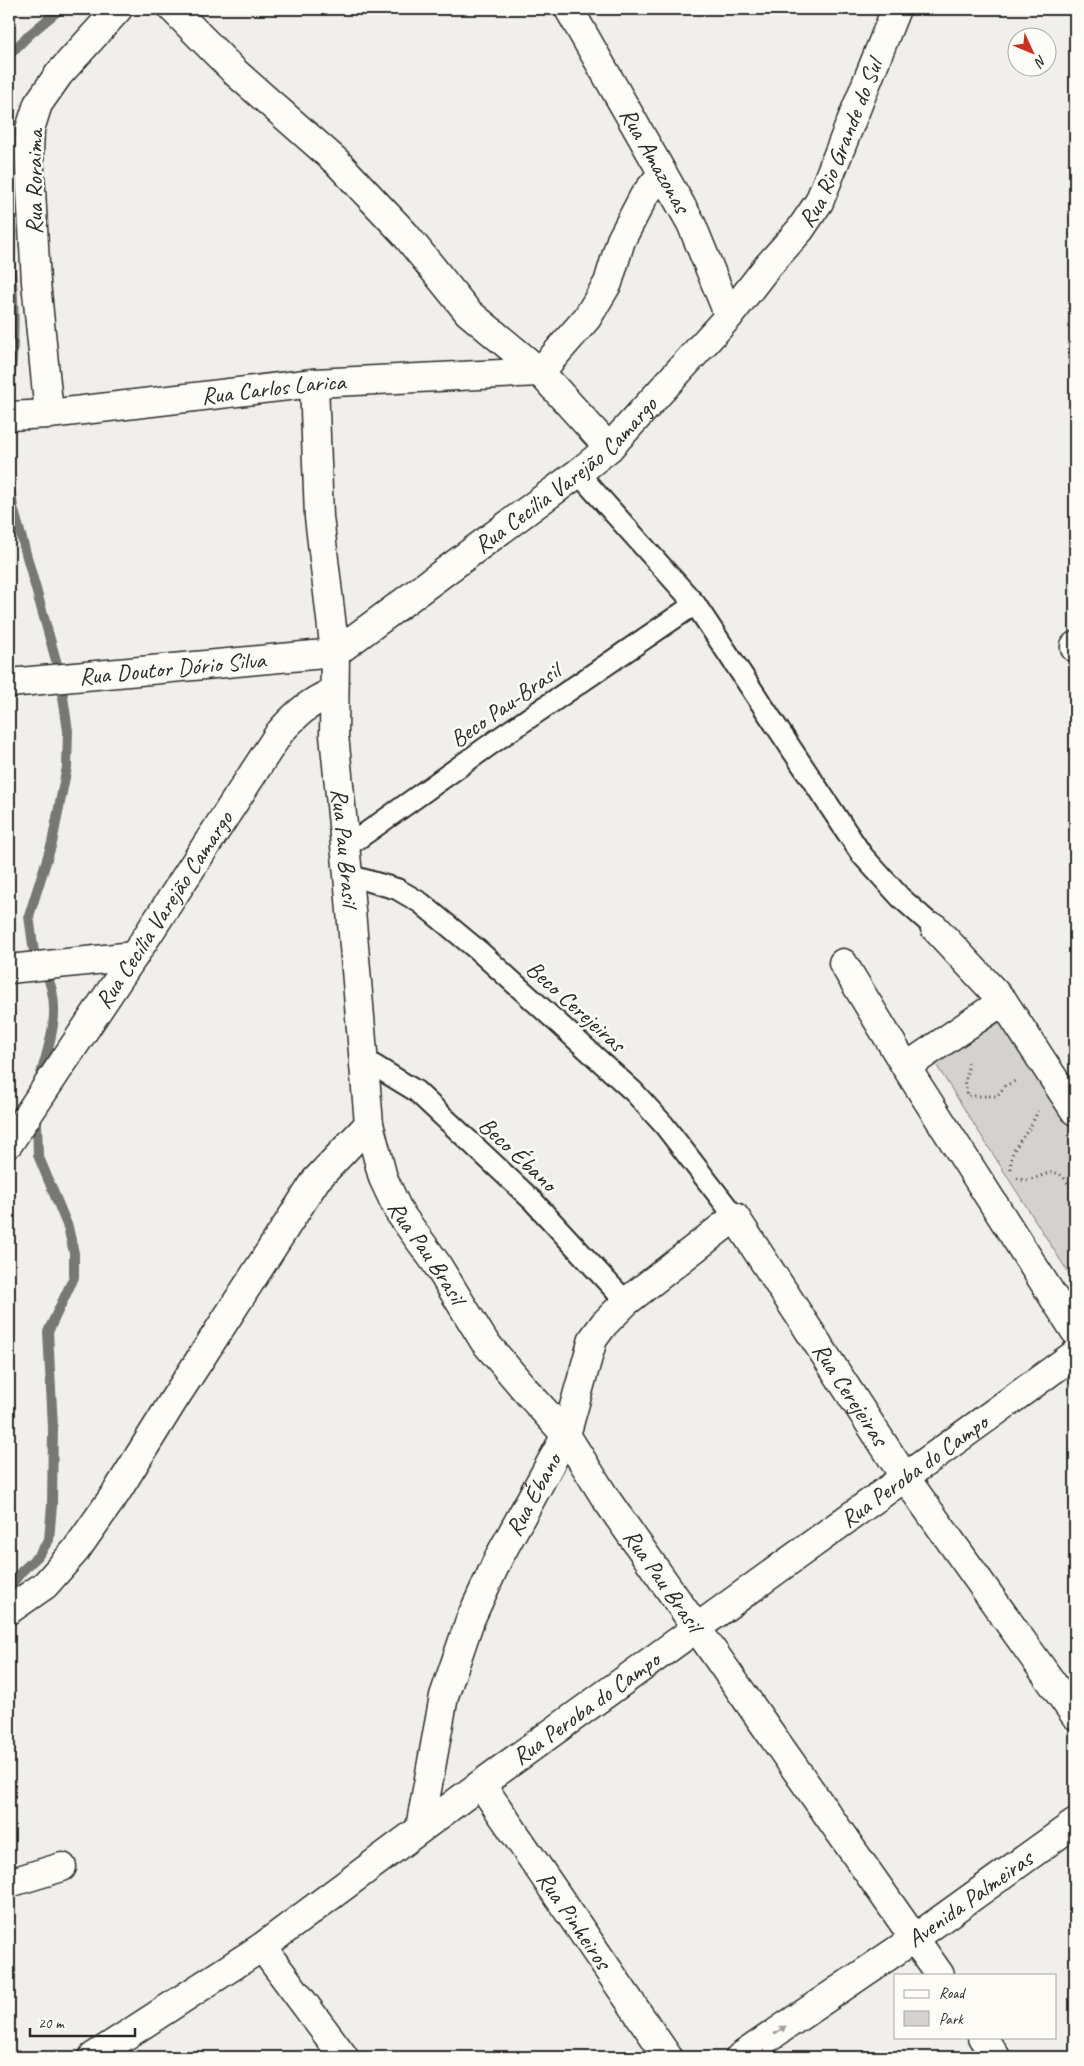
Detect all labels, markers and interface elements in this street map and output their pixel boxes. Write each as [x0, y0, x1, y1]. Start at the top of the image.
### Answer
north arrow [1006, 28, 1056, 78]
street label: Rua Rio Grande do Sul [791, 51, 891, 233]
text: N [1030, 52, 1050, 71]
street label: Rua Amazonas [613, 102, 698, 221]
street label: Rua Roraima [19, 127, 49, 234]
street label: Rua Carlos Larica [200, 366, 348, 411]
street label: Rua Cecília Varejão Camargo [468, 389, 664, 560]
street label: Rua Doutor Dório Silva [78, 644, 268, 691]
street label: Beco Pau-Brasil [444, 654, 569, 754]
street label: Rua Pau Brasil [324, 787, 366, 912]
street label: Rua Cecília Varejão Camargo [88, 804, 240, 1014]
street label: Beco Cerejeiras [520, 954, 633, 1060]
street label: Beco Ébano [473, 1110, 565, 1199]
street label: Rua Pau Brasil [381, 1196, 475, 1313]
street label: Rua Cerejeiras [806, 1337, 897, 1453]
street label: Rua Peroba do Campo [834, 1406, 995, 1534]
street label: Rua Ébano [499, 1446, 569, 1541]
street label: Rua Pau Brasil [617, 1523, 712, 1641]
street label: Rua Peroba do Campo [506, 1643, 667, 1772]
street label: Avenida Palmeiras [901, 1842, 1041, 1954]
street label: Rua Pinheiros [530, 1866, 620, 1977]
legend [894, 1974, 1056, 2038]
text: Road [939, 1984, 966, 2003]
scale bar [30, 2006, 135, 2038]
text: Park [939, 2010, 964, 2029]
text: 20 m [38, 2014, 65, 2033]
one-way arrow [773, 2025, 787, 2035]

